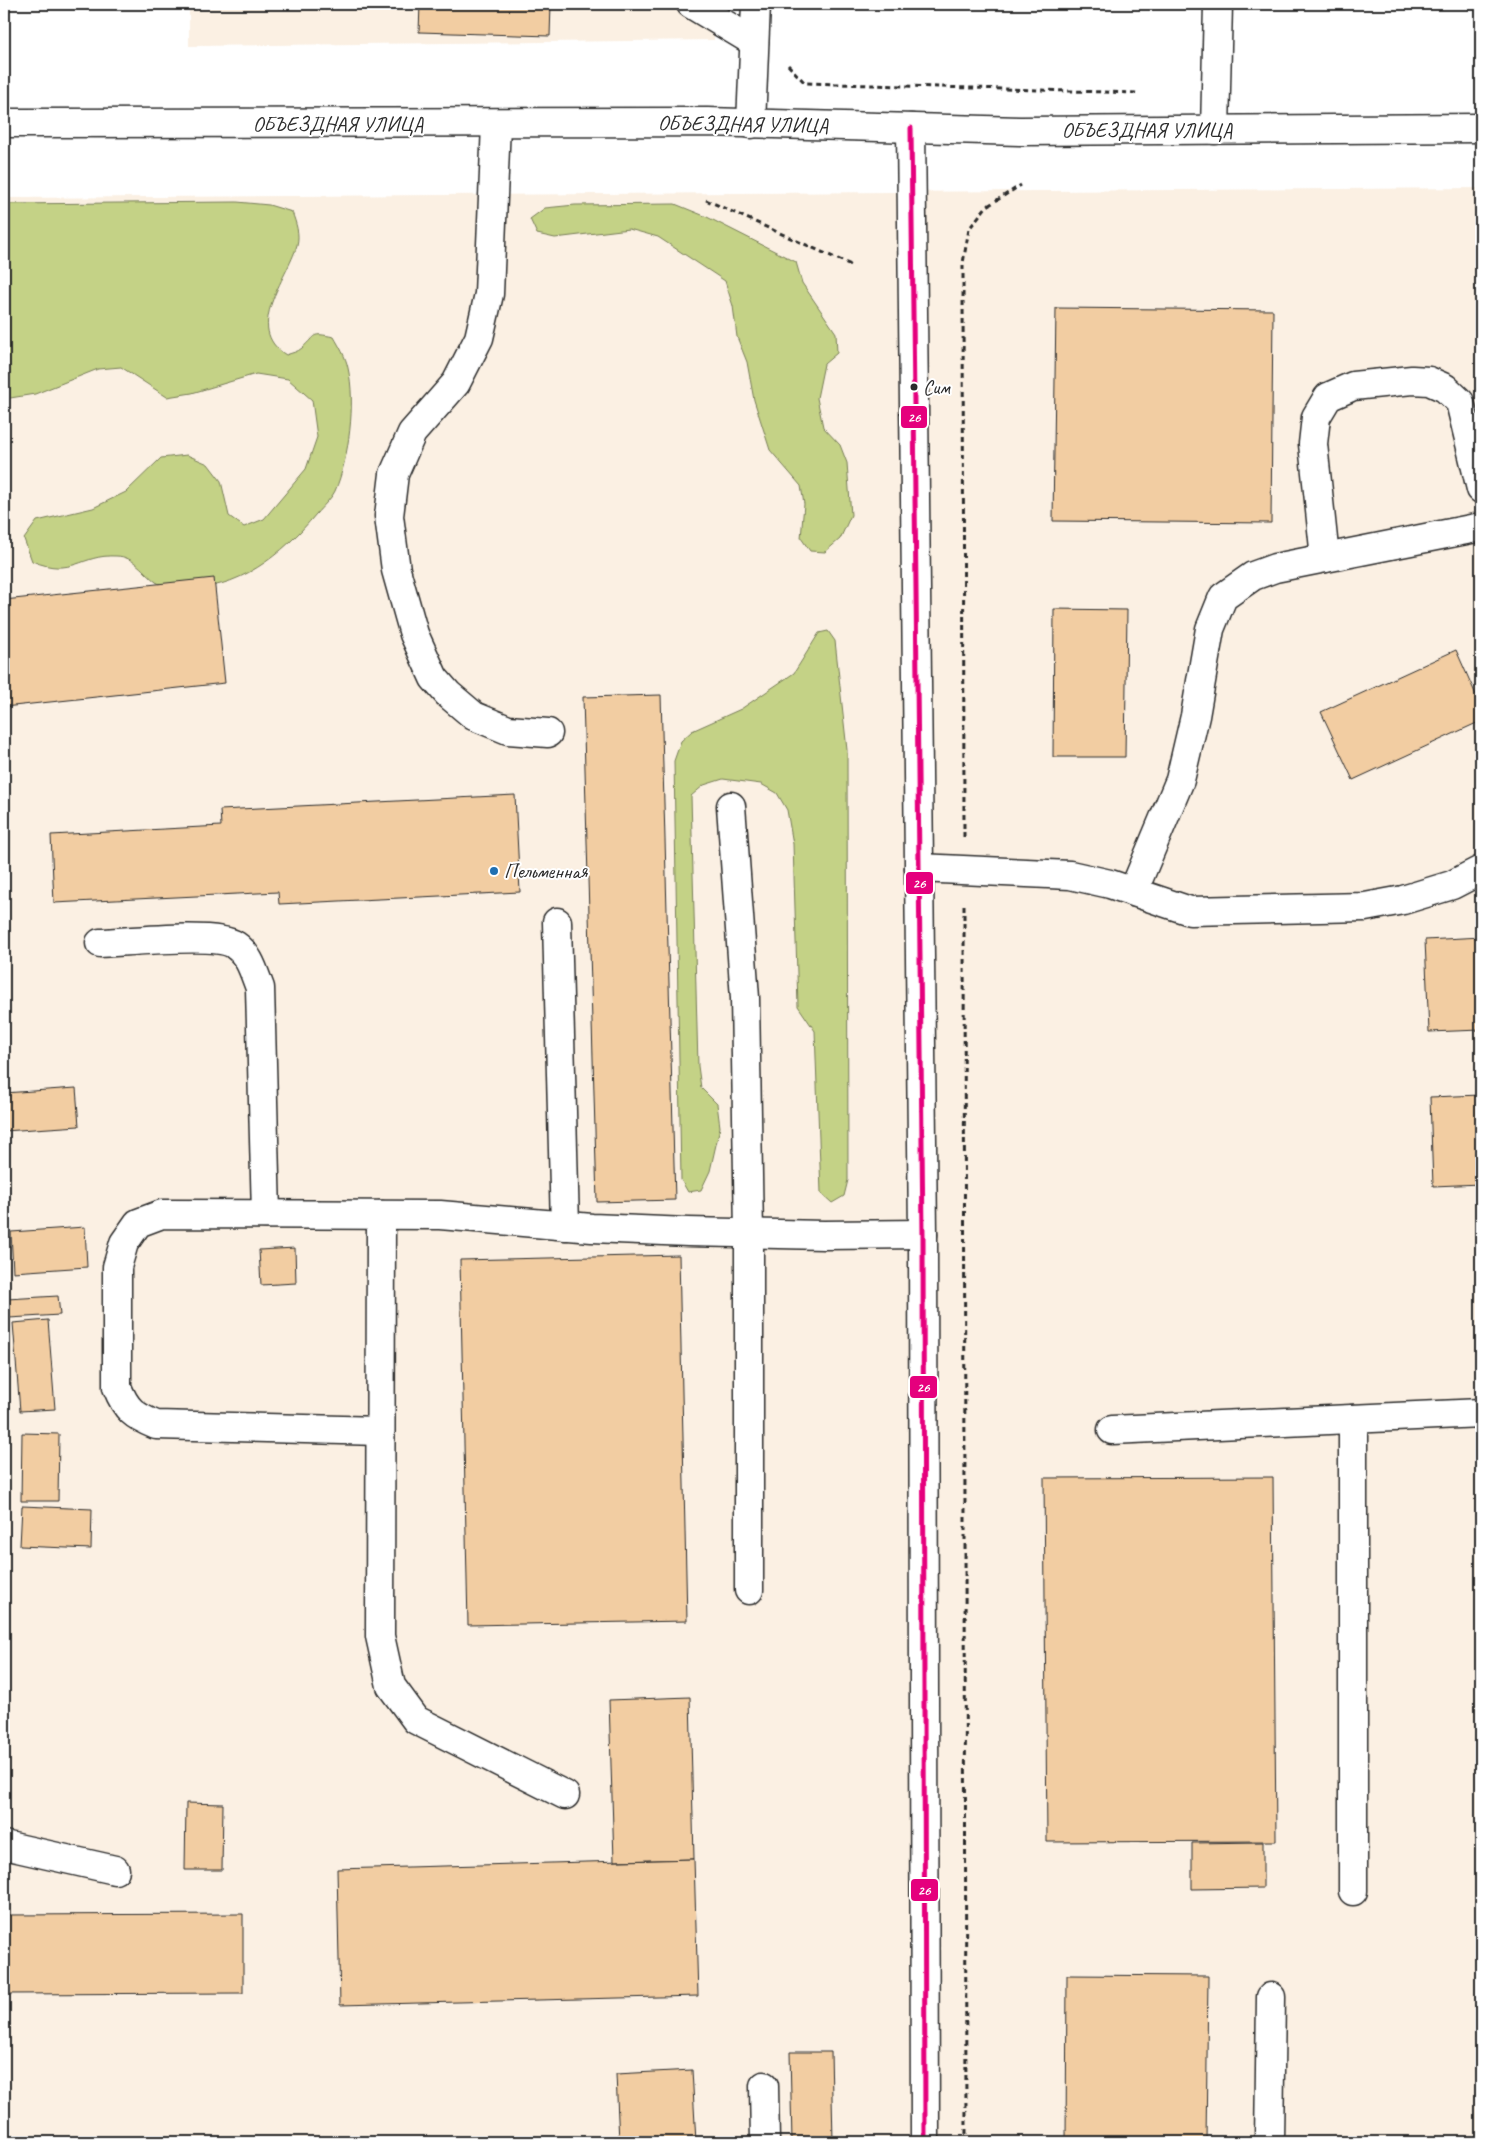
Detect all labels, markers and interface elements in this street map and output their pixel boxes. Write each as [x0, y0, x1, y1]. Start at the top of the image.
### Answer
street label: ОБЪЕЗДНАЯ УЛИЦА [658, 110, 829, 138]
street label: ОБЪЕЗДНАЯ УЛИЦА [253, 111, 424, 137]
street label: ОБЪЕЗДНАЯ УЛИЦА [1062, 117, 1233, 143]
place label: Сим [923, 375, 951, 400]
marker: Сим [909, 382, 919, 392]
line badge: 26 [900, 405, 928, 429]
text: 26 [908, 409, 922, 426]
place label: Пельменная [504, 858, 589, 884]
marker: Пельменная [488, 865, 500, 877]
line badge: 26 [905, 871, 934, 895]
text: 26 [913, 875, 927, 892]
line badge: 26 [909, 1375, 938, 1399]
text: 26 [917, 1379, 931, 1396]
line badge: 26 [910, 1878, 939, 1902]
text: 26 [918, 1882, 932, 1899]

